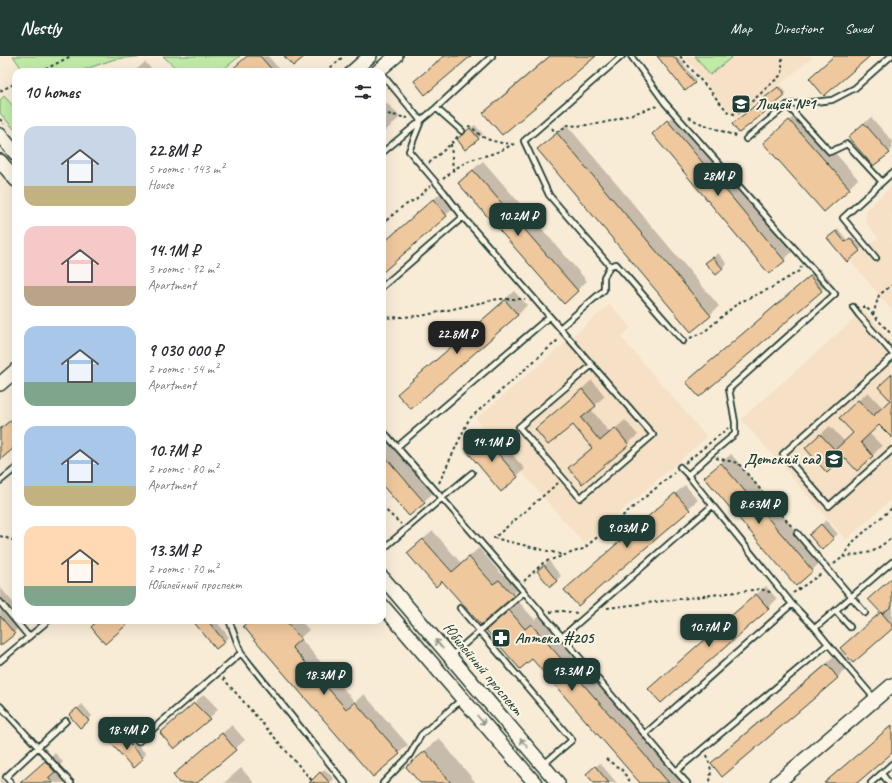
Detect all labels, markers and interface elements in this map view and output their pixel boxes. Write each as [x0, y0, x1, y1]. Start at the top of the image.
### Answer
text: Nestly [20, 16, 61, 40]
text: Map [731, 20, 752, 37]
text: Directions [774, 20, 823, 37]
text: Saved [845, 20, 872, 37]
icon: filters [352, 81, 374, 103]
text: 10 homes [24, 82, 80, 103]
school or university icon: Лицей №1 [730, 93, 752, 115]
place label: Лицей №1 [755, 94, 817, 114]
text: 22.8M ₽ [148, 140, 200, 161]
icon: home [56, 142, 104, 190]
text: 5 rooms · 143 m² [148, 161, 224, 177]
pin: 28M ₽ [690, 163, 746, 197]
text: 28M ₽ [702, 168, 734, 184]
text: House [148, 177, 173, 193]
pin: 10.2M ₽ [481, 203, 555, 237]
text: 10.2M ₽ [498, 208, 538, 224]
text: 14.1M ₽ [148, 240, 200, 261]
icon: home [56, 242, 104, 290]
text: 3 rooms · 92 m² [148, 261, 218, 277]
text: Apartment [148, 277, 196, 293]
pin: 22.8M ₽ [420, 321, 494, 355]
text: 22.8M ₽ [437, 326, 477, 342]
text: 9 030 000 ₽ [148, 340, 222, 361]
icon: home [56, 342, 104, 390]
text: 2 rooms · 54 m² [148, 361, 218, 377]
text: Apartment [148, 377, 196, 393]
pin: 14.1M ₽ [455, 429, 529, 463]
text: 14.1M ₽ [472, 434, 512, 450]
text: 10.7M ₽ [148, 440, 200, 461]
icon: home [56, 442, 104, 490]
school or university icon: Детский сад [823, 448, 845, 470]
place label: Детский сад [744, 449, 821, 469]
text: 2 rooms · 80 m² [148, 461, 218, 477]
text: Apartment [148, 477, 196, 493]
pin: 8.63M ₽ [722, 491, 796, 525]
text: 8.63M ₽ [739, 496, 779, 512]
pin: 9.03M ₽ [590, 515, 664, 549]
text: 9.03M ₽ [607, 520, 647, 536]
text: 13.3M ₽ [148, 540, 200, 561]
icon: home [56, 542, 104, 590]
text: 2 rooms · 70 m² [148, 561, 218, 577]
text: Юбилейный проспект [148, 577, 242, 593]
pin: 10.7M ₽ [672, 614, 746, 648]
street label: Юбилейный проспект [438, 618, 528, 720]
text: 10.7M ₽ [689, 619, 729, 635]
pharmacy icon: Аптека #205 [490, 627, 512, 649]
place label: Аптека #205 [515, 628, 596, 648]
one-way arrow [435, 638, 444, 649]
pin: 13.3M ₽ [535, 658, 609, 692]
pin: 18.3M ₽ [287, 662, 361, 696]
text: 13.3M ₽ [552, 663, 592, 679]
text: 18.3M ₽ [304, 667, 344, 683]
one-way arrow [476, 715, 485, 725]
pin: 18.4M ₽ [90, 717, 164, 751]
text: 18.4M ₽ [107, 722, 147, 738]
one-way arrow [519, 737, 528, 748]

